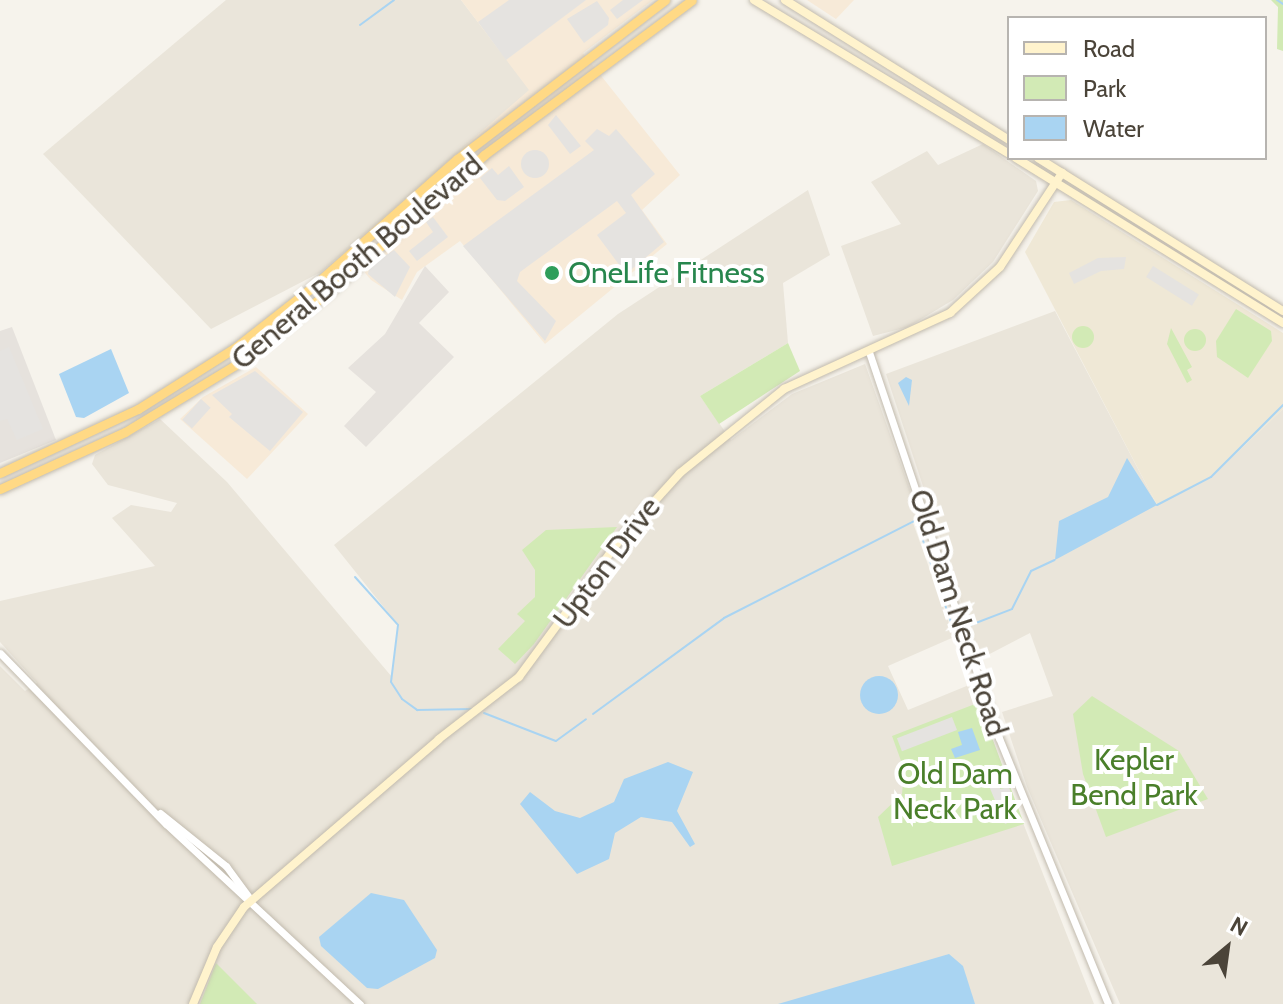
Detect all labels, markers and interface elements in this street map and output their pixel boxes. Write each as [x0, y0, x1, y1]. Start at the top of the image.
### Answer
legend [1007, 16, 1267, 160]
text: Road [1083, 34, 1135, 63]
text: Park [1083, 74, 1126, 103]
text: Water [1083, 114, 1144, 143]
street label: General Booth Boulevard [224, 147, 490, 377]
place label: OneLife Fitness [568, 255, 765, 291]
marker: OneLife Fitness [543, 264, 561, 282]
street label: Old Dam Neck Road [901, 485, 1015, 741]
street label: Upton Drive [546, 490, 668, 636]
park label: Kepler Bend Park [1070, 742, 1198, 812]
park label: Old Dam Neck Park [893, 756, 1017, 826]
north arrow [1187, 908, 1267, 988]
text: N [1226, 911, 1252, 942]

